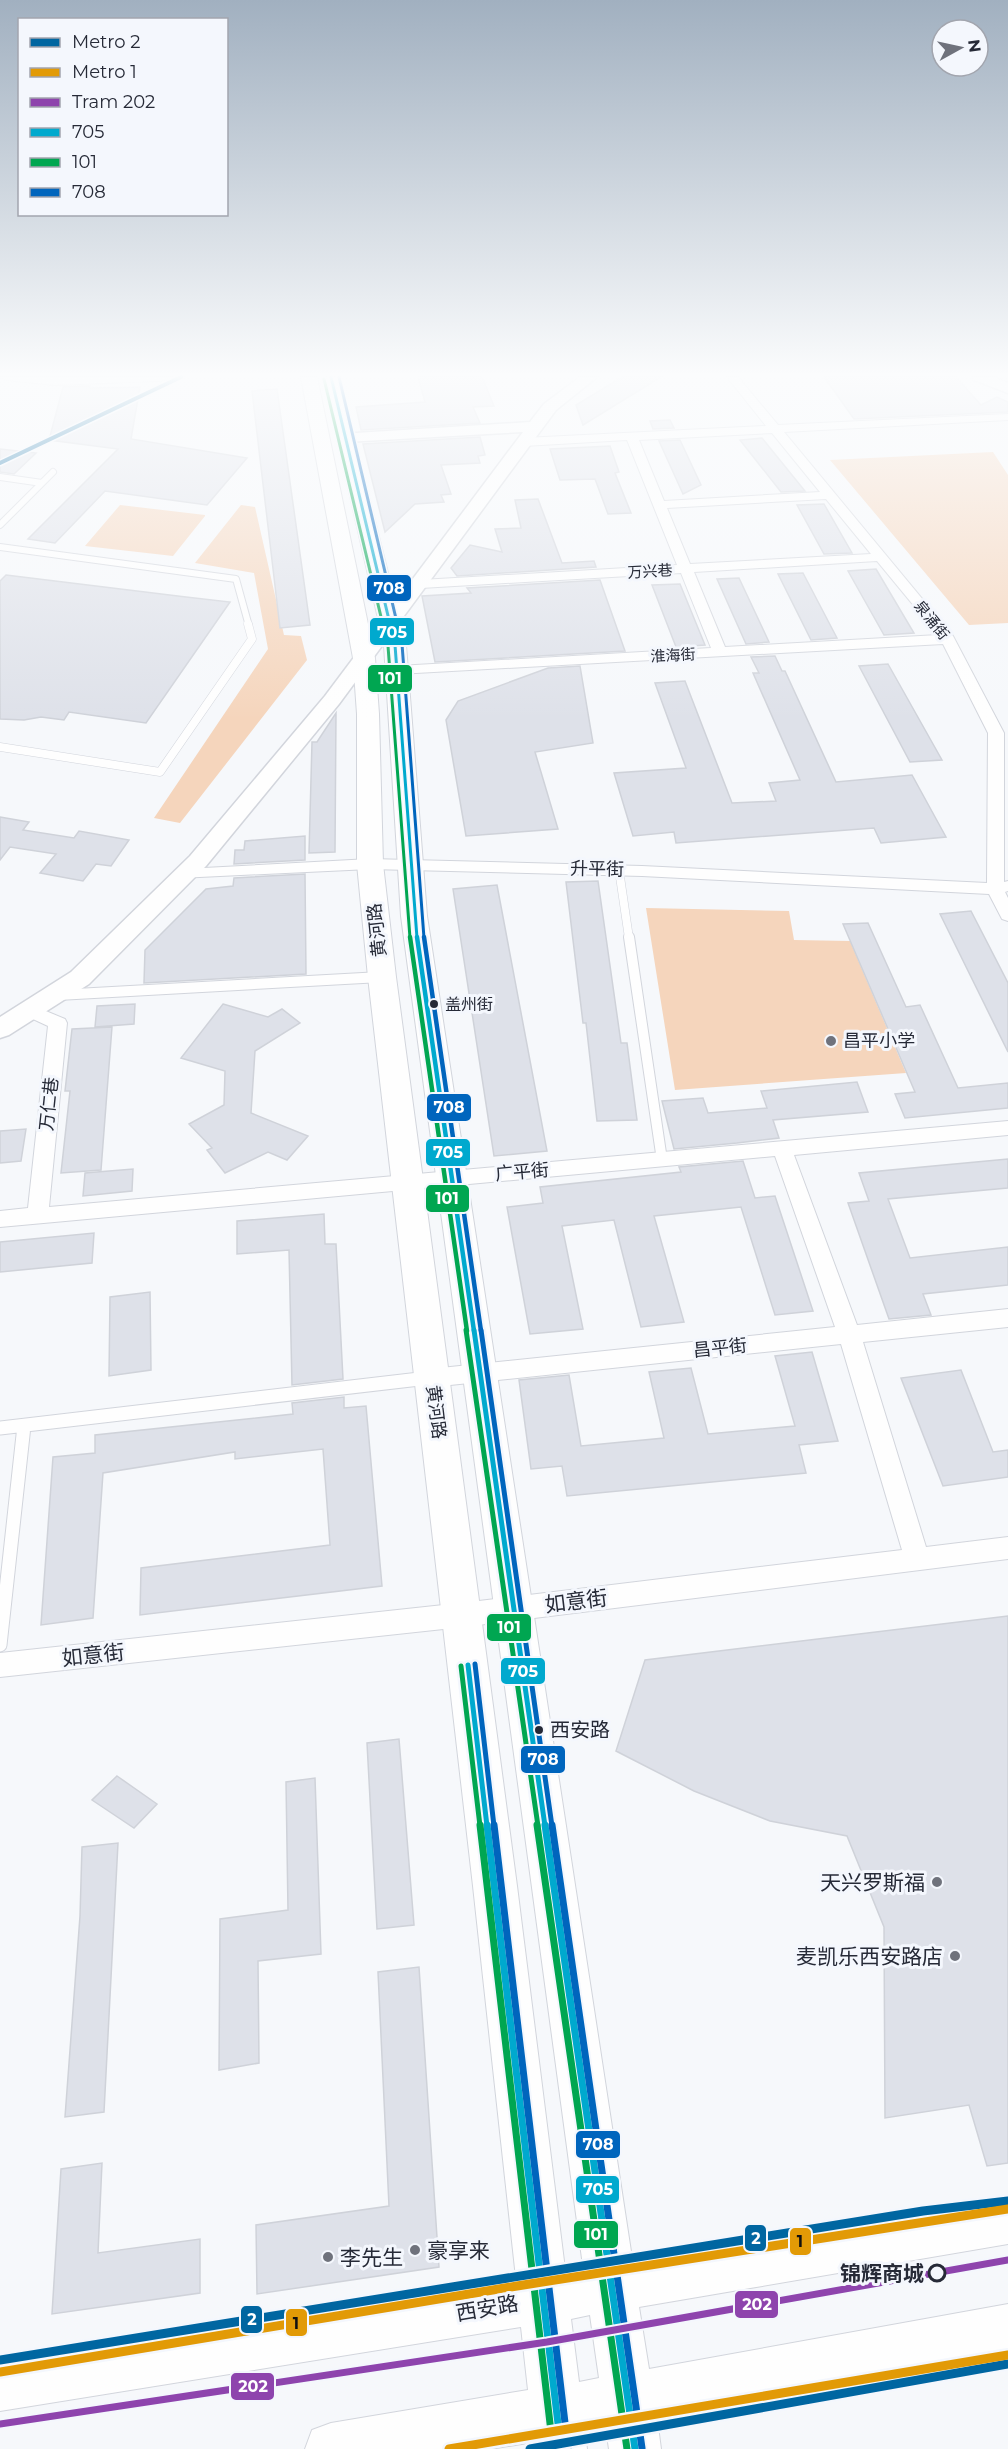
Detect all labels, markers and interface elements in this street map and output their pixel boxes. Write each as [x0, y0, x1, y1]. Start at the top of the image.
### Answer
legend [18, 18, 228, 216]
north arrow [930, 18, 990, 78]
text: Metro 2 [72, 31, 141, 53]
text: N [964, 38, 985, 54]
text: Metro 1 [72, 61, 137, 83]
text: Tram 202 [72, 91, 155, 113]
text: 705 [72, 121, 104, 143]
text: 101 [72, 151, 97, 173]
text: 708 [72, 181, 106, 203]
street label: 万兴巷 [627, 560, 673, 582]
line badge: 708 [366, 574, 412, 602]
text: 708 [373, 579, 405, 598]
street label: 泉涌街 [910, 597, 954, 643]
line badge: 705 [369, 617, 415, 646]
text: 705 [377, 623, 407, 642]
street label: 淮海街 [650, 644, 696, 666]
line badge: 101 [367, 664, 413, 693]
text: 101 [378, 669, 402, 688]
street label: 升平街 [570, 858, 624, 880]
street label: 黄河路 [363, 902, 391, 958]
place label: 盖州街 [445, 995, 493, 1014]
marker: 盖州街 [428, 998, 440, 1010]
place label: 昌平小学 [843, 1030, 915, 1052]
marker: 昌平小学 [824, 1034, 838, 1048]
street label: 万仁巷 [35, 1076, 63, 1132]
line badge: 708 [426, 1093, 472, 1122]
text: 708 [433, 1098, 465, 1117]
line badge: 705 [425, 1138, 471, 1167]
text: 705 [433, 1143, 463, 1162]
street label: 广平街 [494, 1159, 550, 1185]
line badge: 101 [425, 1184, 470, 1213]
text: 101 [435, 1189, 459, 1208]
street label: 昌平街 [692, 1334, 748, 1362]
street label: 黄河路 [422, 1384, 450, 1440]
street label: 如意街 [543, 1585, 609, 1617]
line badge: 101 [486, 1613, 532, 1642]
text: 101 [497, 1618, 521, 1637]
street label: 如意街 [60, 1639, 126, 1671]
line badge: 705 [500, 1657, 546, 1685]
text: 705 [508, 1662, 538, 1681]
place label: 西安路 [550, 1718, 610, 1742]
marker: 西安路 [533, 1724, 545, 1736]
line badge: 708 [520, 1745, 566, 1774]
text: 708 [527, 1750, 559, 1769]
place label: 天兴罗斯福 [820, 1870, 925, 1895]
marker: 天兴罗斯福 [930, 1875, 944, 1889]
place label: 麦凯乐西安路店 [796, 1944, 943, 1969]
marker: 麦凯乐西安路店 [948, 1949, 962, 1963]
line badge: 708 [575, 2130, 621, 2159]
text: 708 [582, 2135, 614, 2154]
line badge: 705 [575, 2175, 620, 2204]
text: 705 [583, 2180, 613, 2199]
line badge: 101 [573, 2220, 619, 2249]
line badge: 2 [744, 2224, 767, 2252]
text: 101 [584, 2225, 608, 2244]
line badge: 1 [789, 2227, 812, 2256]
text: 2 [751, 2229, 761, 2248]
text: 1 [797, 2232, 803, 2251]
place label: 豪享来 [427, 2238, 490, 2263]
marker: 豪享来 [408, 2243, 422, 2257]
place label: 李先生 [340, 2245, 403, 2270]
marker: 李先生 [321, 2250, 335, 2264]
place label: 锦辉商城 [840, 2261, 924, 2286]
marker: 锦辉商城 [928, 2264, 946, 2282]
street label: 西安路 [454, 2290, 520, 2326]
line badge: 202 [734, 2290, 779, 2319]
text: 202 [742, 2295, 772, 2314]
line badge: 2 [240, 2305, 263, 2334]
line badge: 1 [285, 2308, 308, 2337]
text: 2 [247, 2310, 257, 2329]
text: 1 [293, 2314, 299, 2333]
line badge: 202 [230, 2372, 275, 2401]
text: 202 [238, 2377, 268, 2396]

